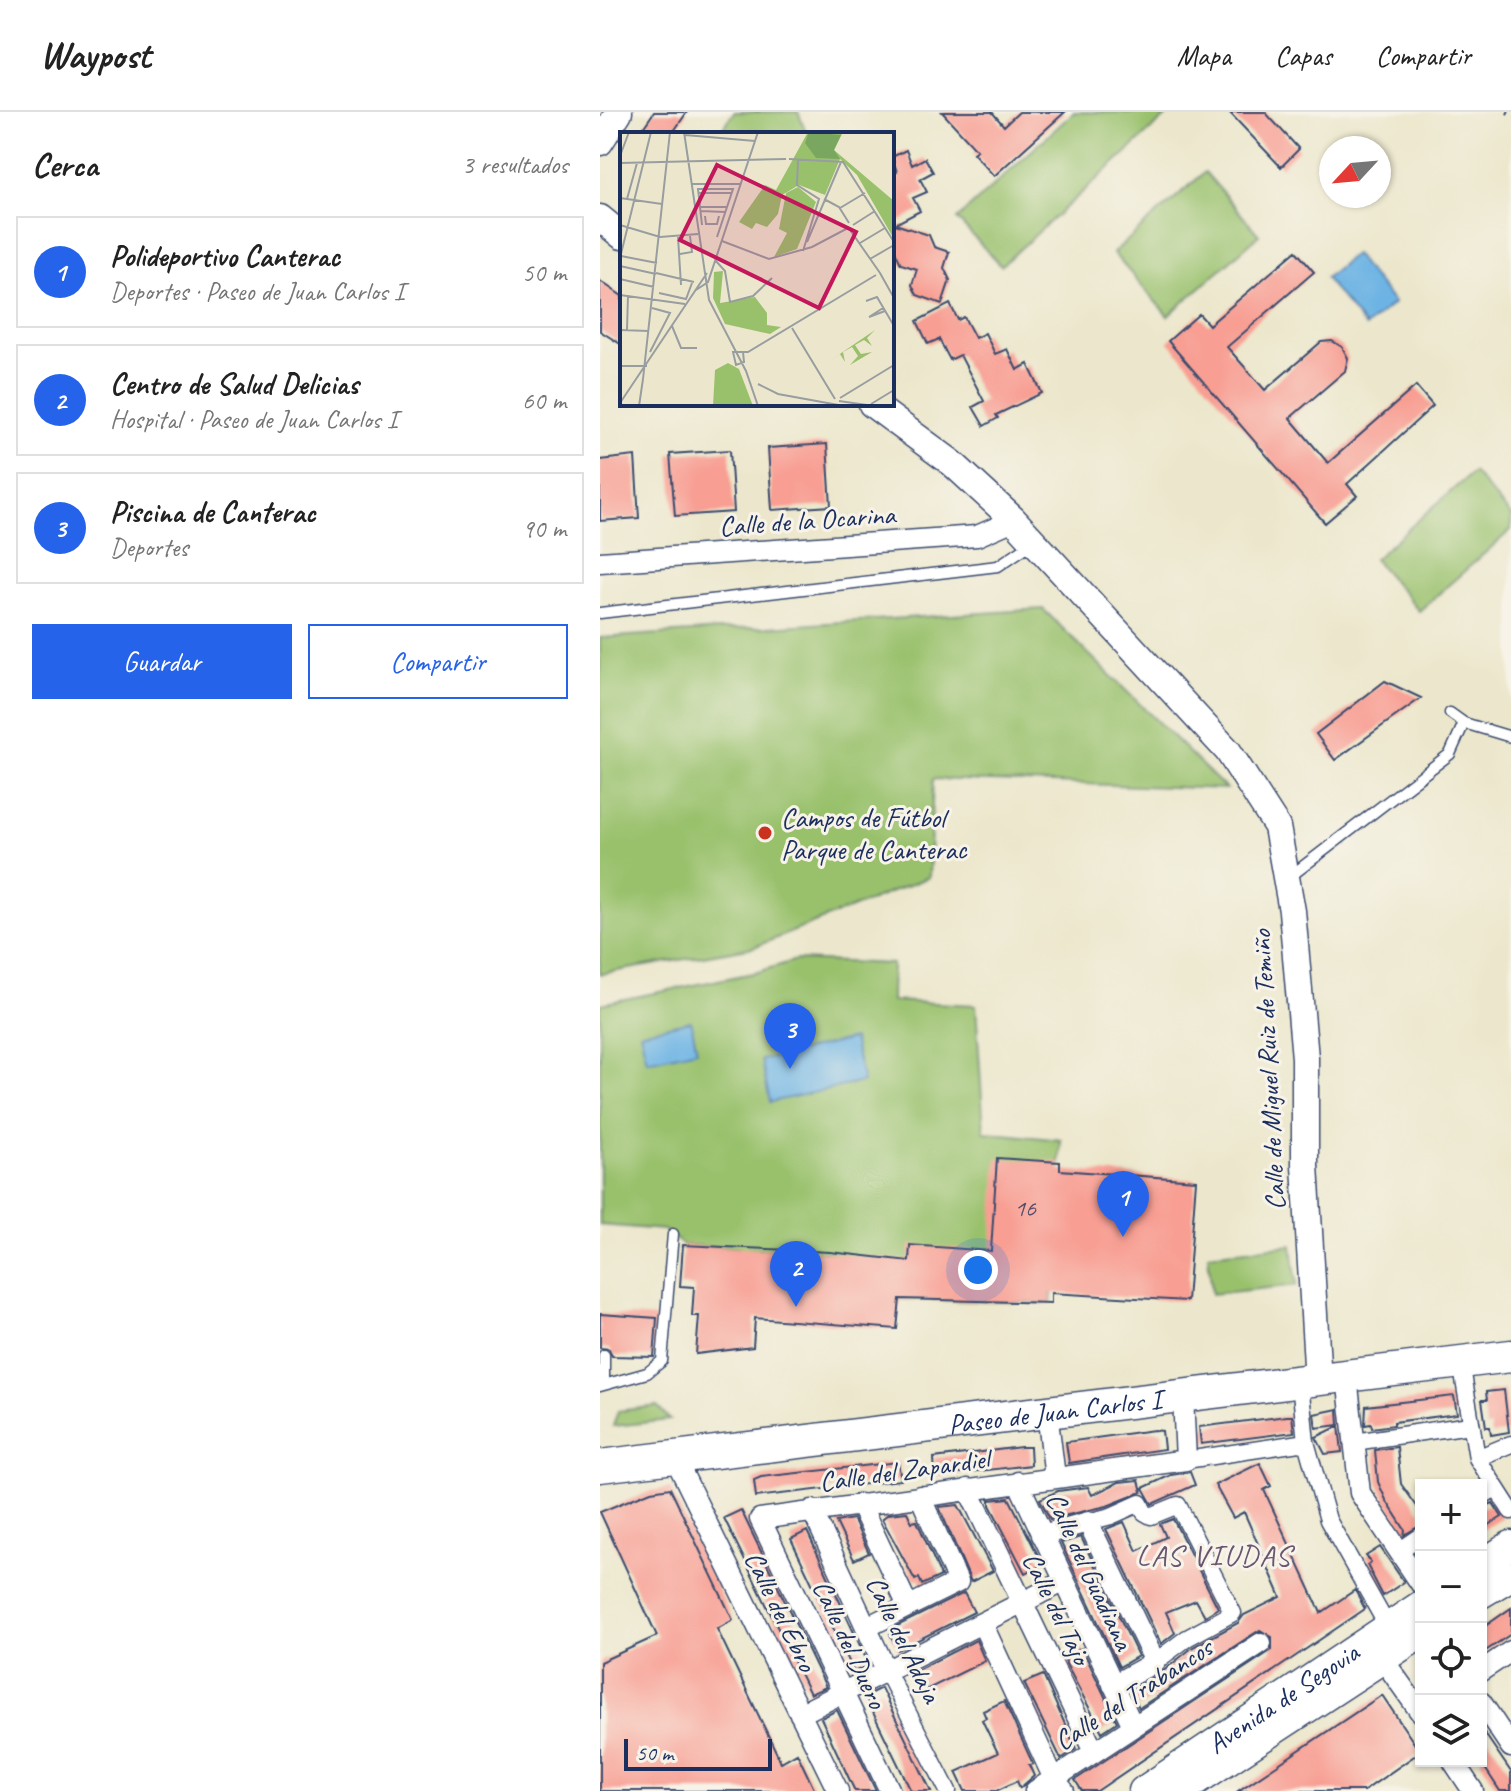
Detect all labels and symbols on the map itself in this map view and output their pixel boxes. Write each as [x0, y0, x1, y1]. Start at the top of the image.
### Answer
inset map [620, 132, 894, 406]
north arrow [1319, 136, 1391, 208]
street label: Calle de la Ocarina [718, 496, 898, 544]
place label: Campos de Fútbol Parque de Canterac [781, 800, 969, 867]
marker: Campos de Fútbol Parque de Canterac [756, 824, 774, 842]
street label: Calle de Miguel Ruiz de Temiño [1243, 927, 1293, 1211]
pin: 3 [764, 1003, 816, 1069]
pin: 1 [1097, 1171, 1149, 1237]
house number: 16 [1014, 1193, 1037, 1223]
pin: 2 [770, 1241, 822, 1307]
your location [958, 1250, 998, 1290]
street label: Paseo de Juan Carlos I [946, 1380, 1169, 1441]
street label: Calle del Zapardiel [817, 1440, 996, 1499]
street label: Calle del Guadiana [1038, 1487, 1143, 1657]
district label: LAS VIUDAS [1136, 1536, 1295, 1574]
street label: Calle del Ebro [737, 1545, 826, 1679]
street label: Calle del Tajo [1015, 1546, 1101, 1673]
street label: Calle del Adaja [858, 1570, 950, 1710]
street label: Calle del Duero [805, 1574, 896, 1716]
street label: Calle del Trabancos [1047, 1629, 1221, 1758]
street label: Avenida de Segovia [1200, 1633, 1366, 1761]
scale bar [624, 1735, 772, 1771]

